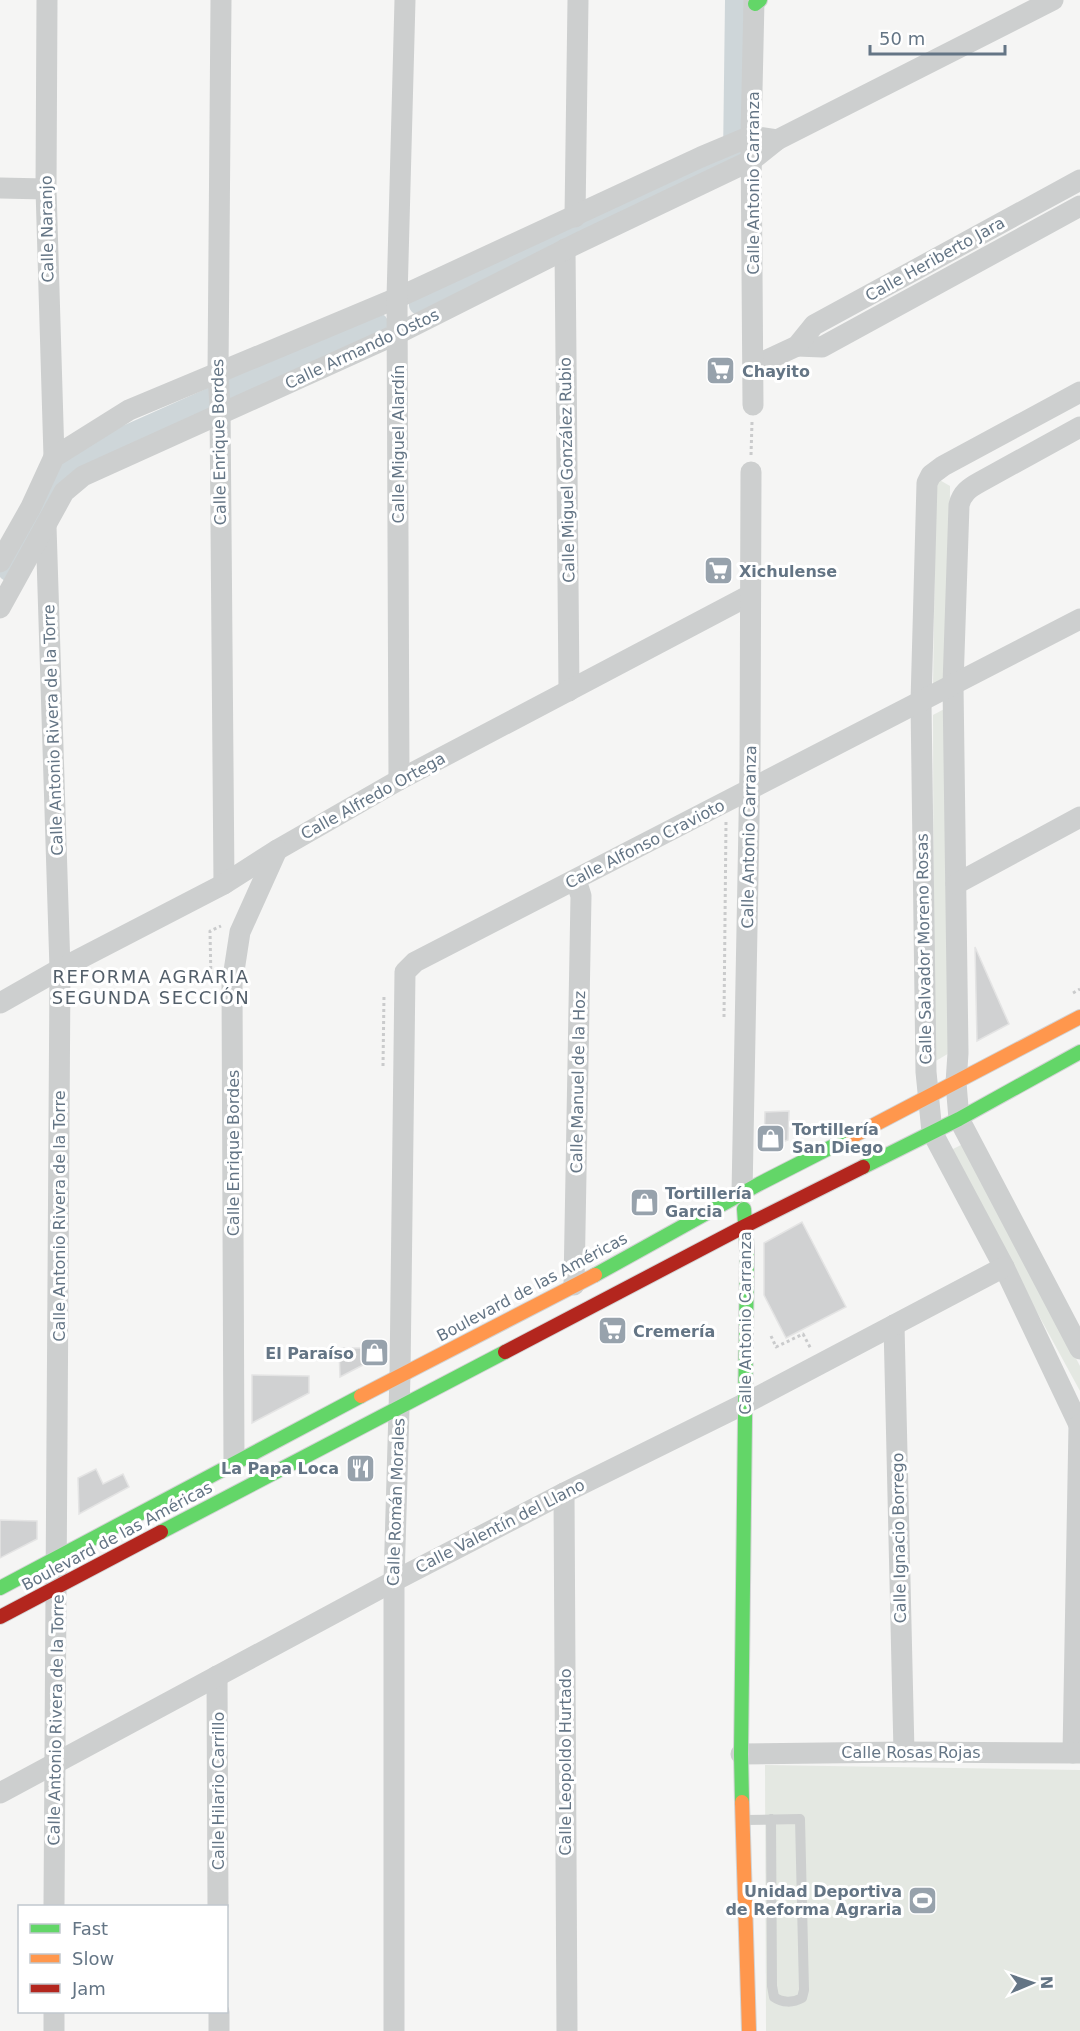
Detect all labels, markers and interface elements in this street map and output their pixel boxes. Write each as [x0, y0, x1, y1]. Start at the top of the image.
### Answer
scale bar [870, 18, 1005, 56]
text: 50 m [879, 28, 925, 49]
street label: Calle Antonio Carranza [744, 91, 763, 275]
street label: Calle Naranjo [37, 175, 57, 283]
street label: Calle Heriberto Jara [862, 213, 1008, 305]
street label: Calle Armando Ostos [282, 305, 442, 393]
supermarket icon: Chayito [705, 355, 737, 387]
street label: Calle Miguel González Rubio [556, 357, 578, 583]
street label: Calle Enrique Bordes [208, 358, 230, 526]
place label: Chayito [742, 362, 810, 381]
street label: Calle Miguel Alardín [389, 365, 408, 523]
supermarket icon: Xichulense [702, 555, 734, 587]
place label: Xichulense [739, 562, 837, 581]
street label: Calle Antonio Rivera de la Torre [39, 604, 67, 856]
street label: Calle Antonio Carranza [738, 745, 760, 929]
street label: Calle Alfredo Ortega [297, 748, 449, 844]
street label: Calle Alfonso Cravioto [562, 796, 728, 892]
street label: Calle Salvador Moreno Rosas [912, 833, 936, 1065]
district label: REFORMA AGRARIA SEGUNDA SECCIÓN [52, 966, 250, 1008]
street label: Calle Manuel de la Hoz [567, 990, 589, 1174]
street label: Calle Enrique Bordes [224, 1070, 243, 1236]
street label: Calle Antonio Rivera de la Torre [50, 1090, 69, 1342]
place label: Tortillería San Diego [792, 1120, 883, 1157]
shop icon: Tortillería San Diego [755, 1122, 787, 1154]
place label: Tortillería Garcia [665, 1184, 752, 1221]
shop icon: Tortillería Garcia [628, 1186, 660, 1218]
street label: Boulevard de las Américas [433, 1229, 631, 1345]
street label: Calle Antonio Carranza [736, 1231, 755, 1415]
supermarket icon: Cremería [596, 1315, 628, 1347]
place label: Cremería [633, 1322, 715, 1341]
shop icon: El Paraíso [359, 1337, 391, 1369]
place label: El Paraíso [265, 1344, 354, 1363]
street label: Calle Román Morales [384, 1418, 408, 1586]
restaurant icon: La Papa Loca [344, 1452, 376, 1484]
street label: Calle Ignacio Borrego [888, 1452, 910, 1624]
place label: La Papa Loca [221, 1459, 339, 1478]
street label: Calle Valentín del Llano [412, 1475, 588, 1577]
street label: Boulevard de las Américas [18, 1478, 216, 1594]
street label: Calle Antonio Rivera de la Torre [44, 1594, 68, 1846]
street label: Calle Leopoldo Hurtado [556, 1668, 575, 1856]
street label: Calle Hilario Carrillo [209, 1712, 228, 1870]
street label: Calle Rosas Rojas [841, 1743, 981, 1762]
place label: Unidad Deportiva de Reforma Agraria [725, 1882, 902, 1919]
sports icon: Unidad Deportiva de Reforma Agraria [907, 1884, 939, 1916]
legend [18, 1905, 228, 2013]
text: Fast [72, 1918, 108, 1939]
text: Slow [72, 1948, 114, 1969]
north arrow [1002, 1953, 1062, 2013]
text: N [1037, 1975, 1056, 1990]
text: Jam [71, 1978, 106, 1999]

